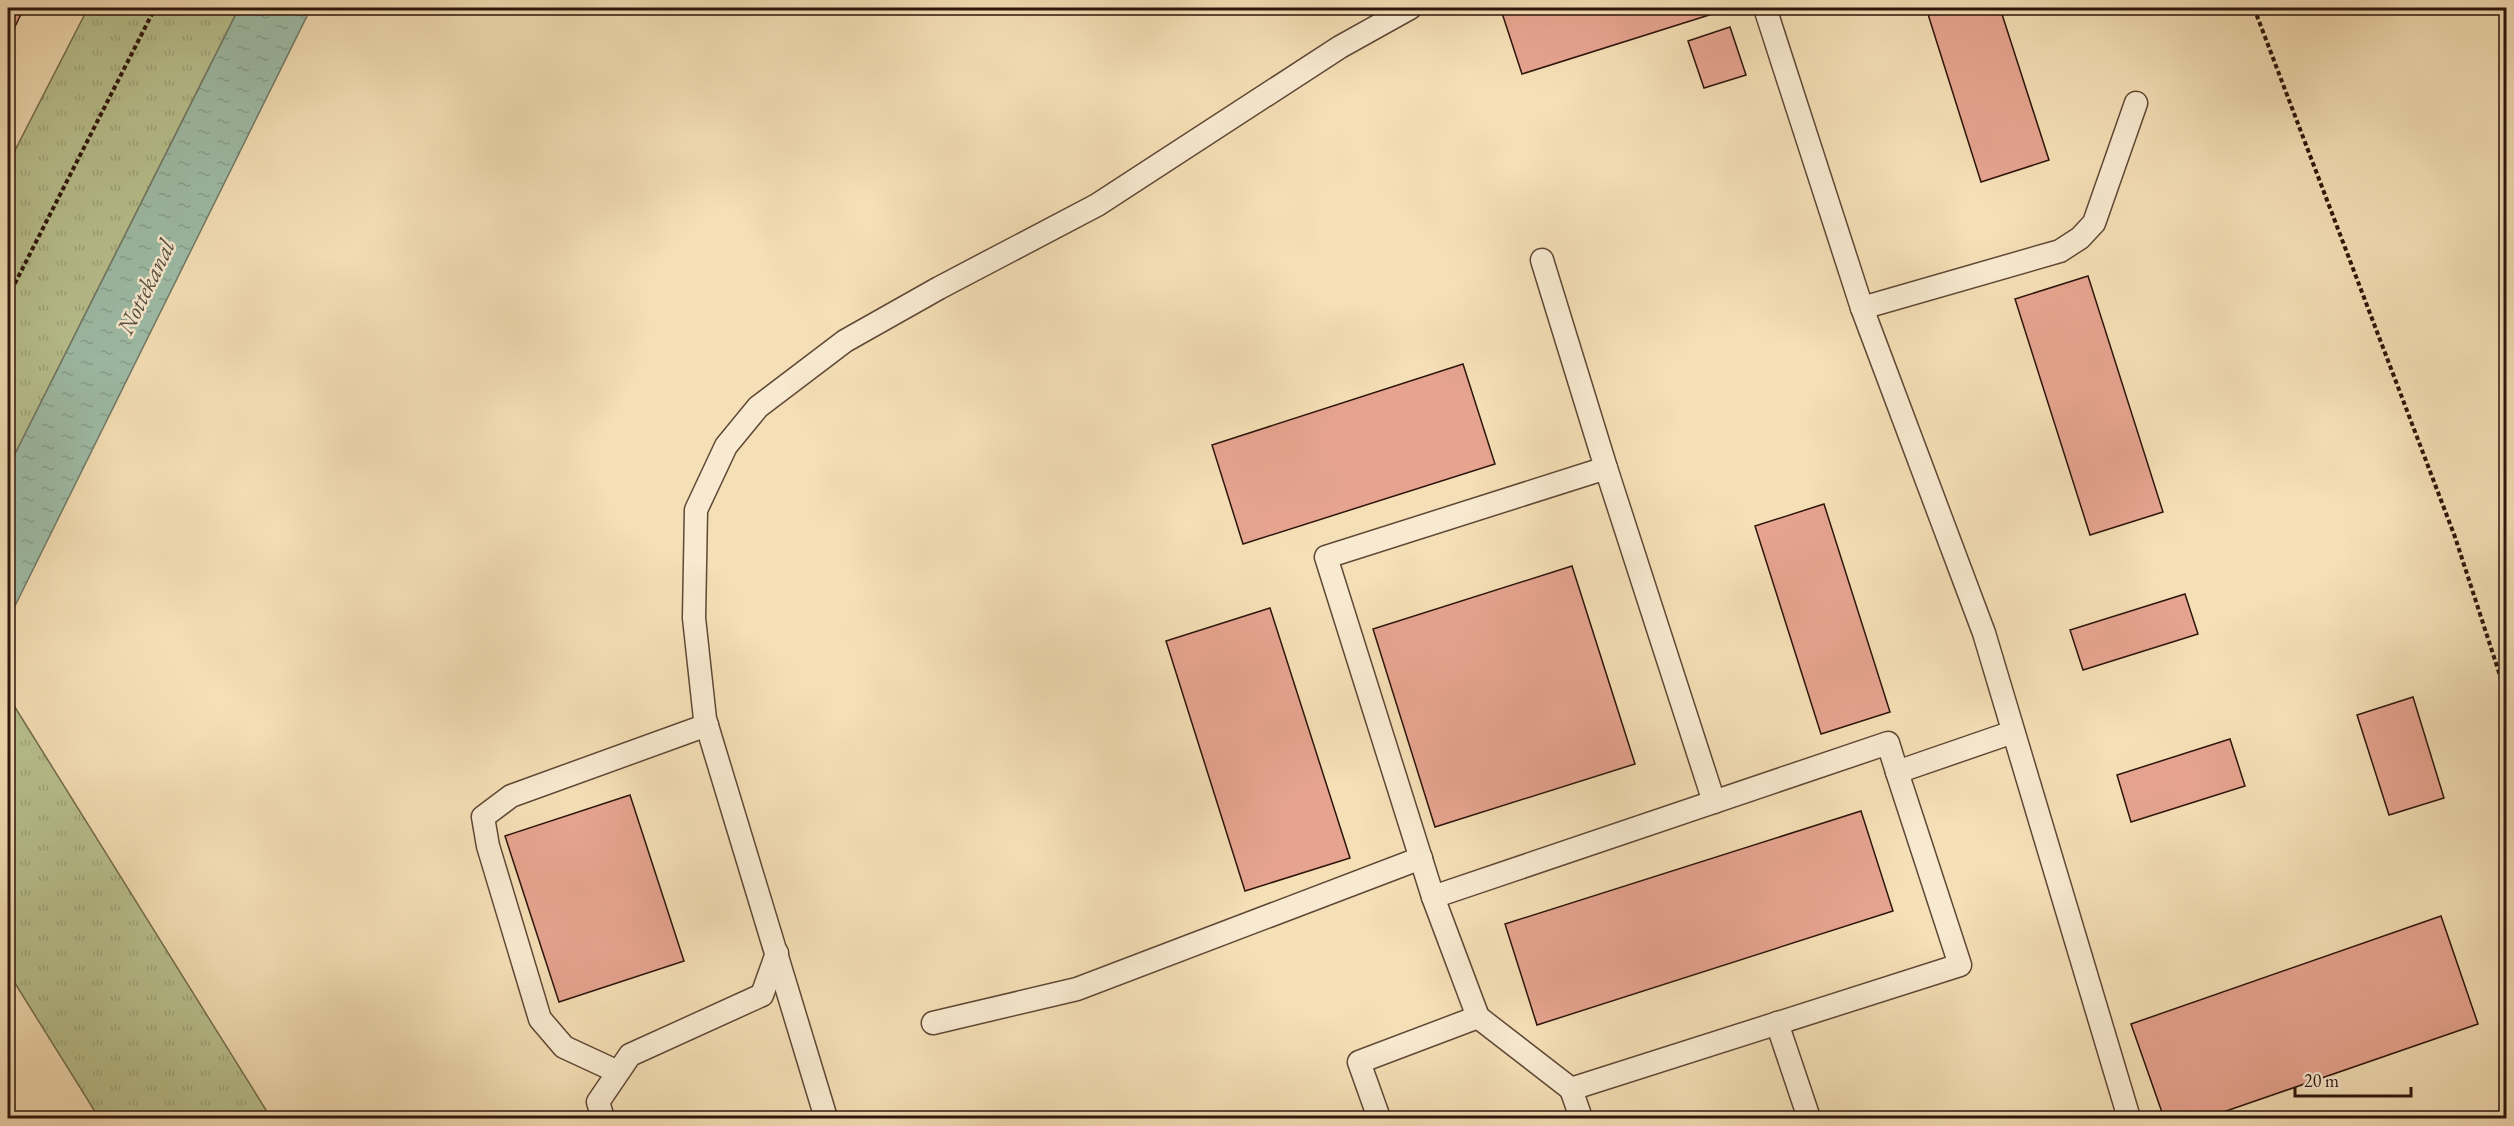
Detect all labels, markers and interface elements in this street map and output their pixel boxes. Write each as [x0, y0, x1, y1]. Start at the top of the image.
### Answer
water label: Nottekanal [109, 233, 182, 340]
scale bar [2295, 1060, 2410, 1098]
text: 20 m [2304, 1069, 2339, 1092]

